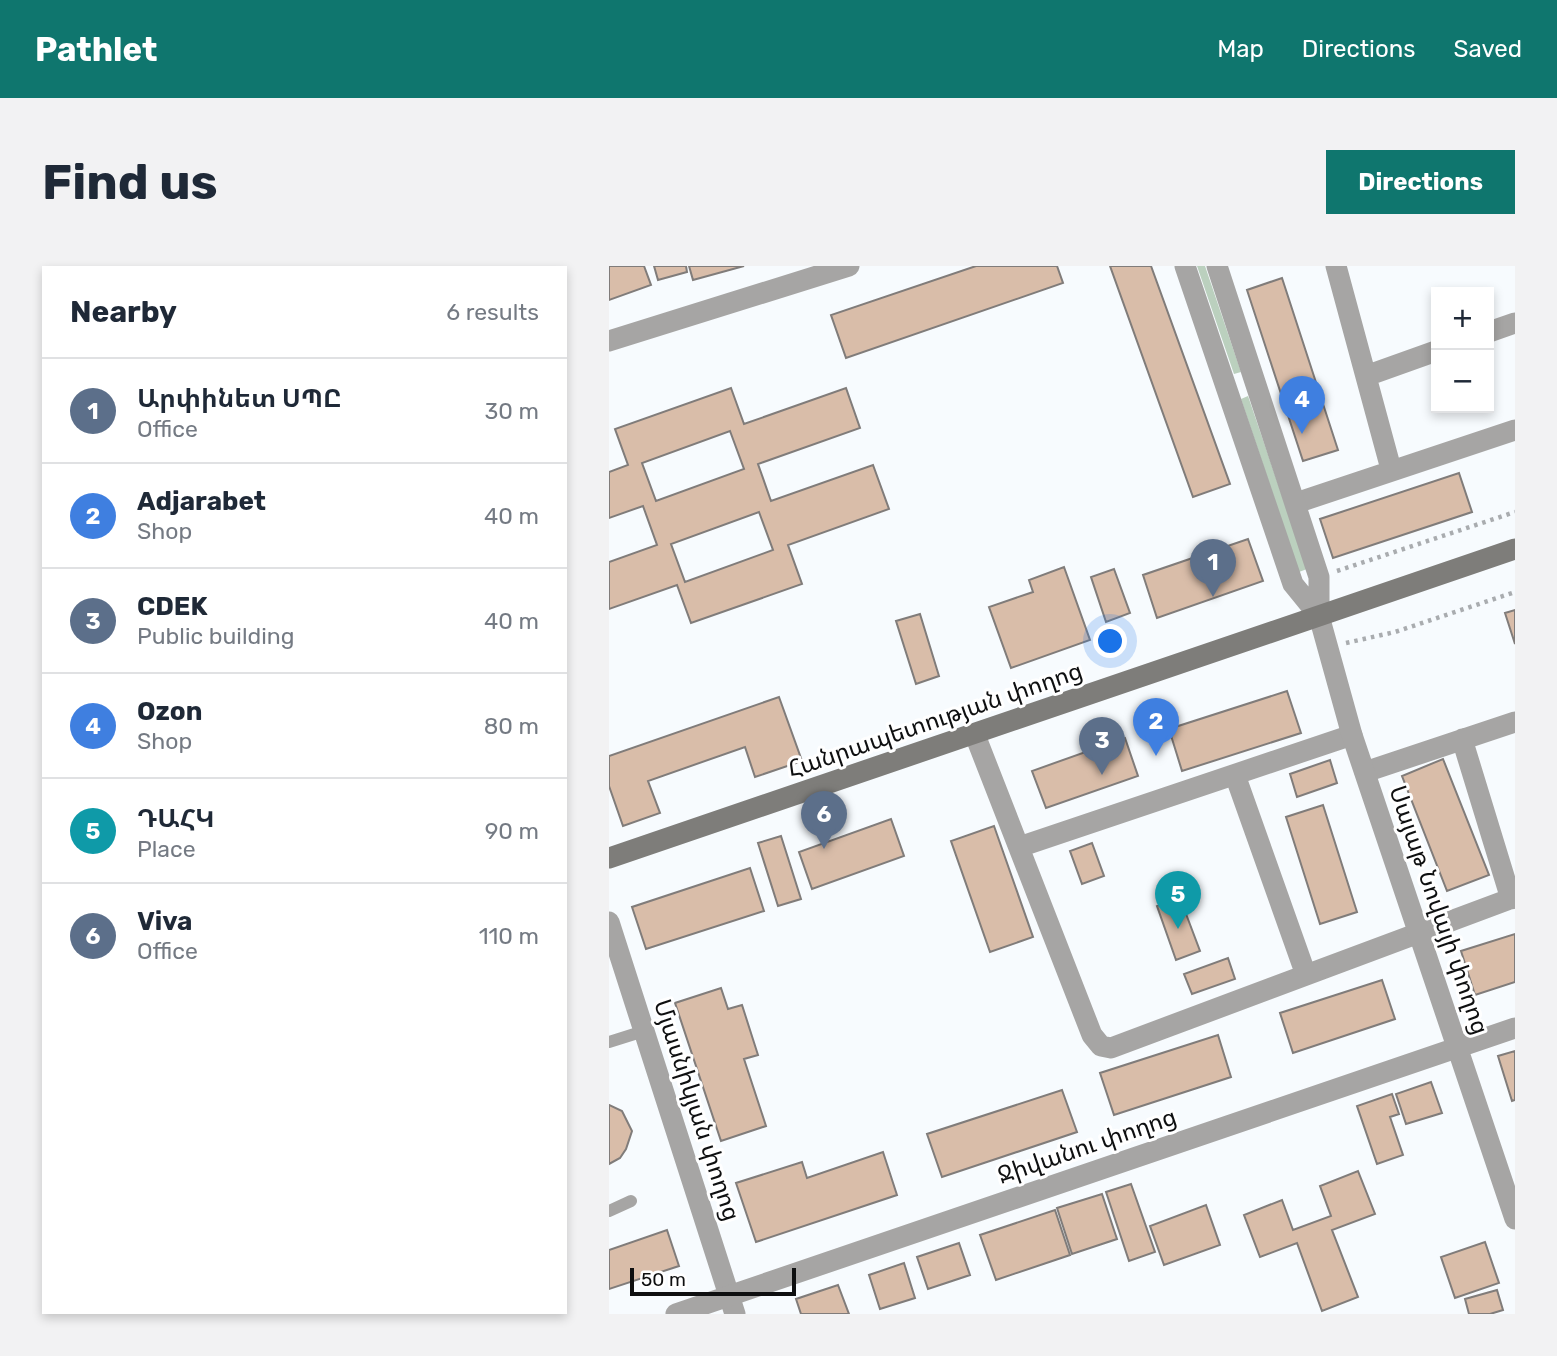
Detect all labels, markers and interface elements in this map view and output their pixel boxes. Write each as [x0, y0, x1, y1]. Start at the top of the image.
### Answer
text: Pathlet [35, 30, 158, 69]
text: Map [1217, 35, 1264, 63]
text: Directions [1302, 35, 1415, 63]
text: Saved [1453, 35, 1522, 63]
button: Directions [1326, 150, 1515, 214]
text: Find us [42, 153, 218, 211]
map controls [1431, 287, 1494, 413]
button: + [1431, 287, 1494, 350]
text: Nearby [70, 294, 177, 330]
text: 6 results [446, 298, 539, 326]
button: − [1431, 350, 1494, 413]
pin: 4 [1279, 376, 1325, 434]
text: Արփինետ ՍՊԸ [137, 383, 342, 414]
text: 1 [87, 397, 99, 425]
text: 30 m [484, 397, 539, 425]
text: Office [137, 415, 198, 443]
text: Adjarabet [137, 486, 266, 517]
text: 2 [86, 502, 100, 530]
text: 40 m [484, 502, 539, 530]
text: Shop [137, 517, 192, 545]
pin: 1 [1190, 539, 1236, 597]
text: CDEK [137, 591, 208, 622]
text: 3 [85, 607, 101, 635]
text: 40 m [484, 607, 539, 635]
text: Public building [137, 622, 294, 650]
your location [1093, 624, 1127, 658]
street label: Հանրապետության փողոց [784, 656, 1086, 784]
text: Ozon [137, 696, 202, 727]
pin: 2 [1133, 698, 1179, 756]
text: 4 [85, 712, 101, 740]
text: 80 m [484, 712, 539, 740]
pin: 3 [1079, 717, 1125, 775]
text: Shop [137, 727, 192, 755]
street label: Սայաթ Նովայի փողոց [1383, 782, 1495, 1038]
pin: 6 [801, 791, 847, 849]
text: ԴԱՀԿ [137, 803, 215, 834]
text: 5 [86, 817, 100, 845]
text: 90 m [485, 817, 539, 845]
text: Place [137, 835, 196, 863]
pin: 5 [1155, 871, 1201, 929]
text: Viva [137, 906, 192, 937]
text: 6 [86, 922, 100, 950]
text: 110 m [479, 922, 539, 950]
text: Office [137, 937, 198, 965]
street label: Մյասնիկյան փողոց [648, 996, 746, 1224]
street label: Ջիվանու փողոց [994, 1102, 1180, 1190]
scale bar [630, 1265, 796, 1297]
text: 50 m [641, 1268, 686, 1291]

